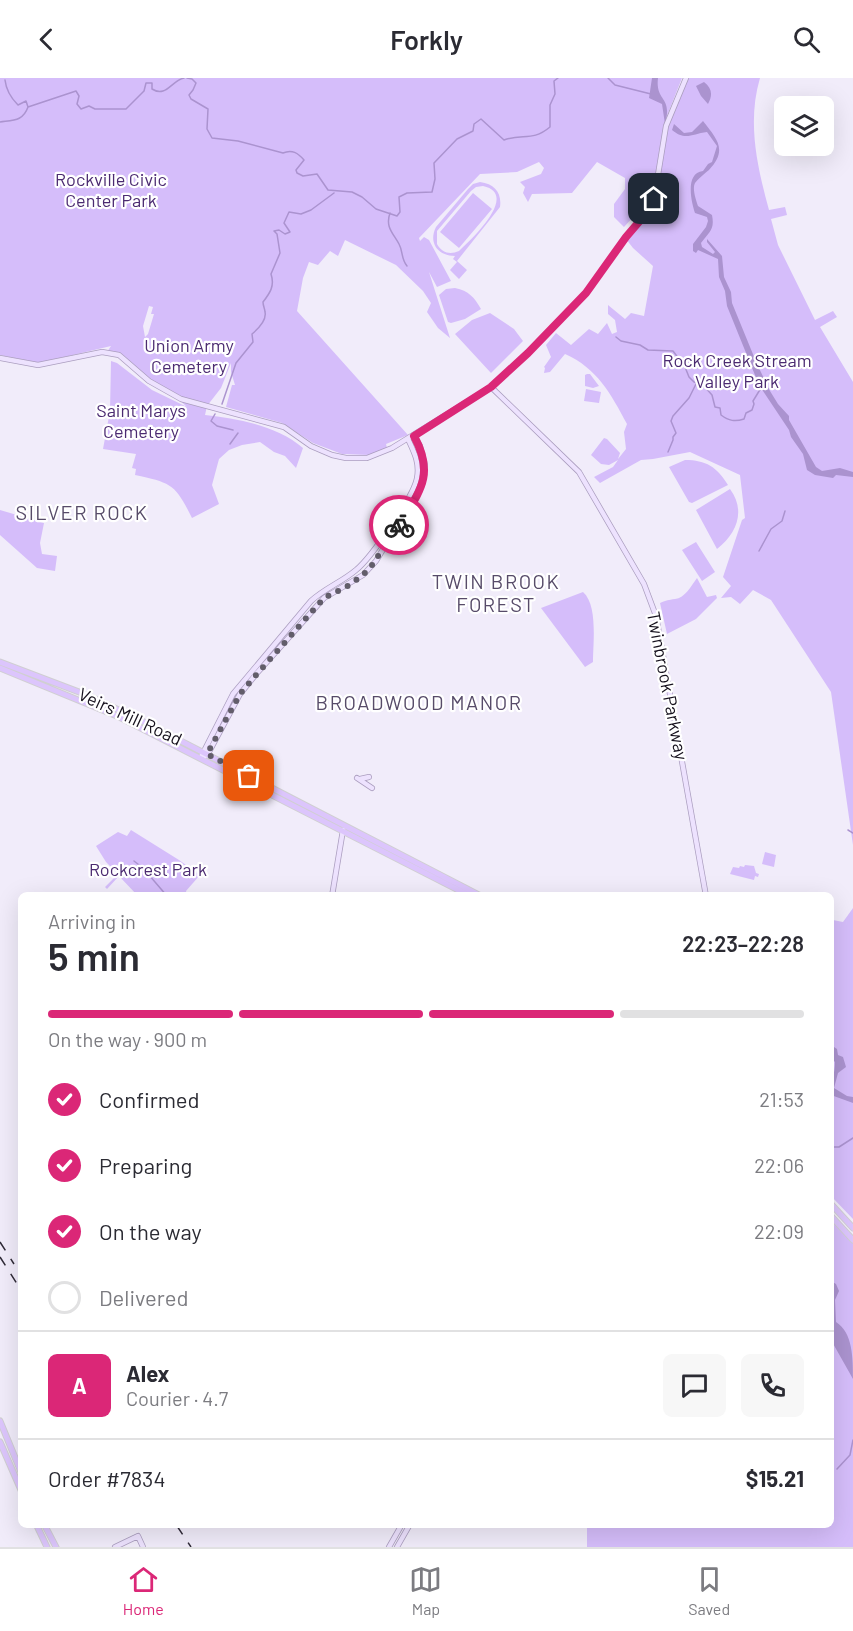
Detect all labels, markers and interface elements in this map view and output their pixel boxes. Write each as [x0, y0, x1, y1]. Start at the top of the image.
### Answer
icon: back [30, 23, 63, 56]
text: Forkly [390, 23, 463, 55]
icon: search [790, 23, 823, 56]
map controls [774, 96, 834, 156]
button: layers [774, 96, 834, 156]
park label: Rockville Civic Center Park [55, 168, 167, 211]
pin [628, 173, 679, 224]
icon: home [637, 182, 670, 215]
park label: Union Army Cemetery [144, 334, 234, 377]
park label: Rock Creek Stream Valley Park [662, 349, 812, 392]
park label: Saint Marys Cemetery [96, 399, 186, 442]
courier [369, 495, 429, 555]
district label: SILVER ROCK [16, 500, 149, 524]
icon: bike [383, 509, 416, 542]
district label: TWIN BROOK FOREST [432, 569, 560, 616]
street label: Twinbrook Parkway [643, 610, 693, 762]
street label: Veirs Mill Road [75, 682, 186, 750]
district label: BROADWOOD MANOR [316, 690, 522, 714]
pin [223, 750, 274, 801]
icon: bag [232, 759, 265, 792]
park label: Rockcrest Park [89, 858, 207, 880]
text: Arriving in [48, 909, 136, 933]
text: 22:23–22:28 [682, 930, 804, 956]
text: 5 min [48, 932, 140, 979]
text: On the way · 900 m [48, 1027, 207, 1051]
icon: check [48, 1083, 81, 1116]
text: Confirmed [99, 1086, 199, 1112]
text: 21:53 [759, 1087, 804, 1111]
icon: check [48, 1149, 81, 1182]
text: Preparing [99, 1152, 192, 1178]
text: 22:06 [754, 1153, 804, 1177]
icon: check [48, 1215, 81, 1248]
text: On the way [99, 1218, 202, 1244]
text: 22:09 [754, 1219, 804, 1243]
text: Delivered [99, 1284, 188, 1310]
button: chat [663, 1354, 726, 1417]
button: phone [741, 1354, 804, 1417]
text: Alex [126, 1360, 169, 1386]
text: A [72, 1372, 87, 1398]
text: Courier · 4.7 [126, 1386, 228, 1410]
text: Order #7834 [48, 1465, 166, 1491]
text: $15.21 [746, 1465, 804, 1491]
tab: Home [123, 1563, 164, 1618]
tab: Map [409, 1563, 442, 1618]
tab: Saved [688, 1563, 730, 1618]

